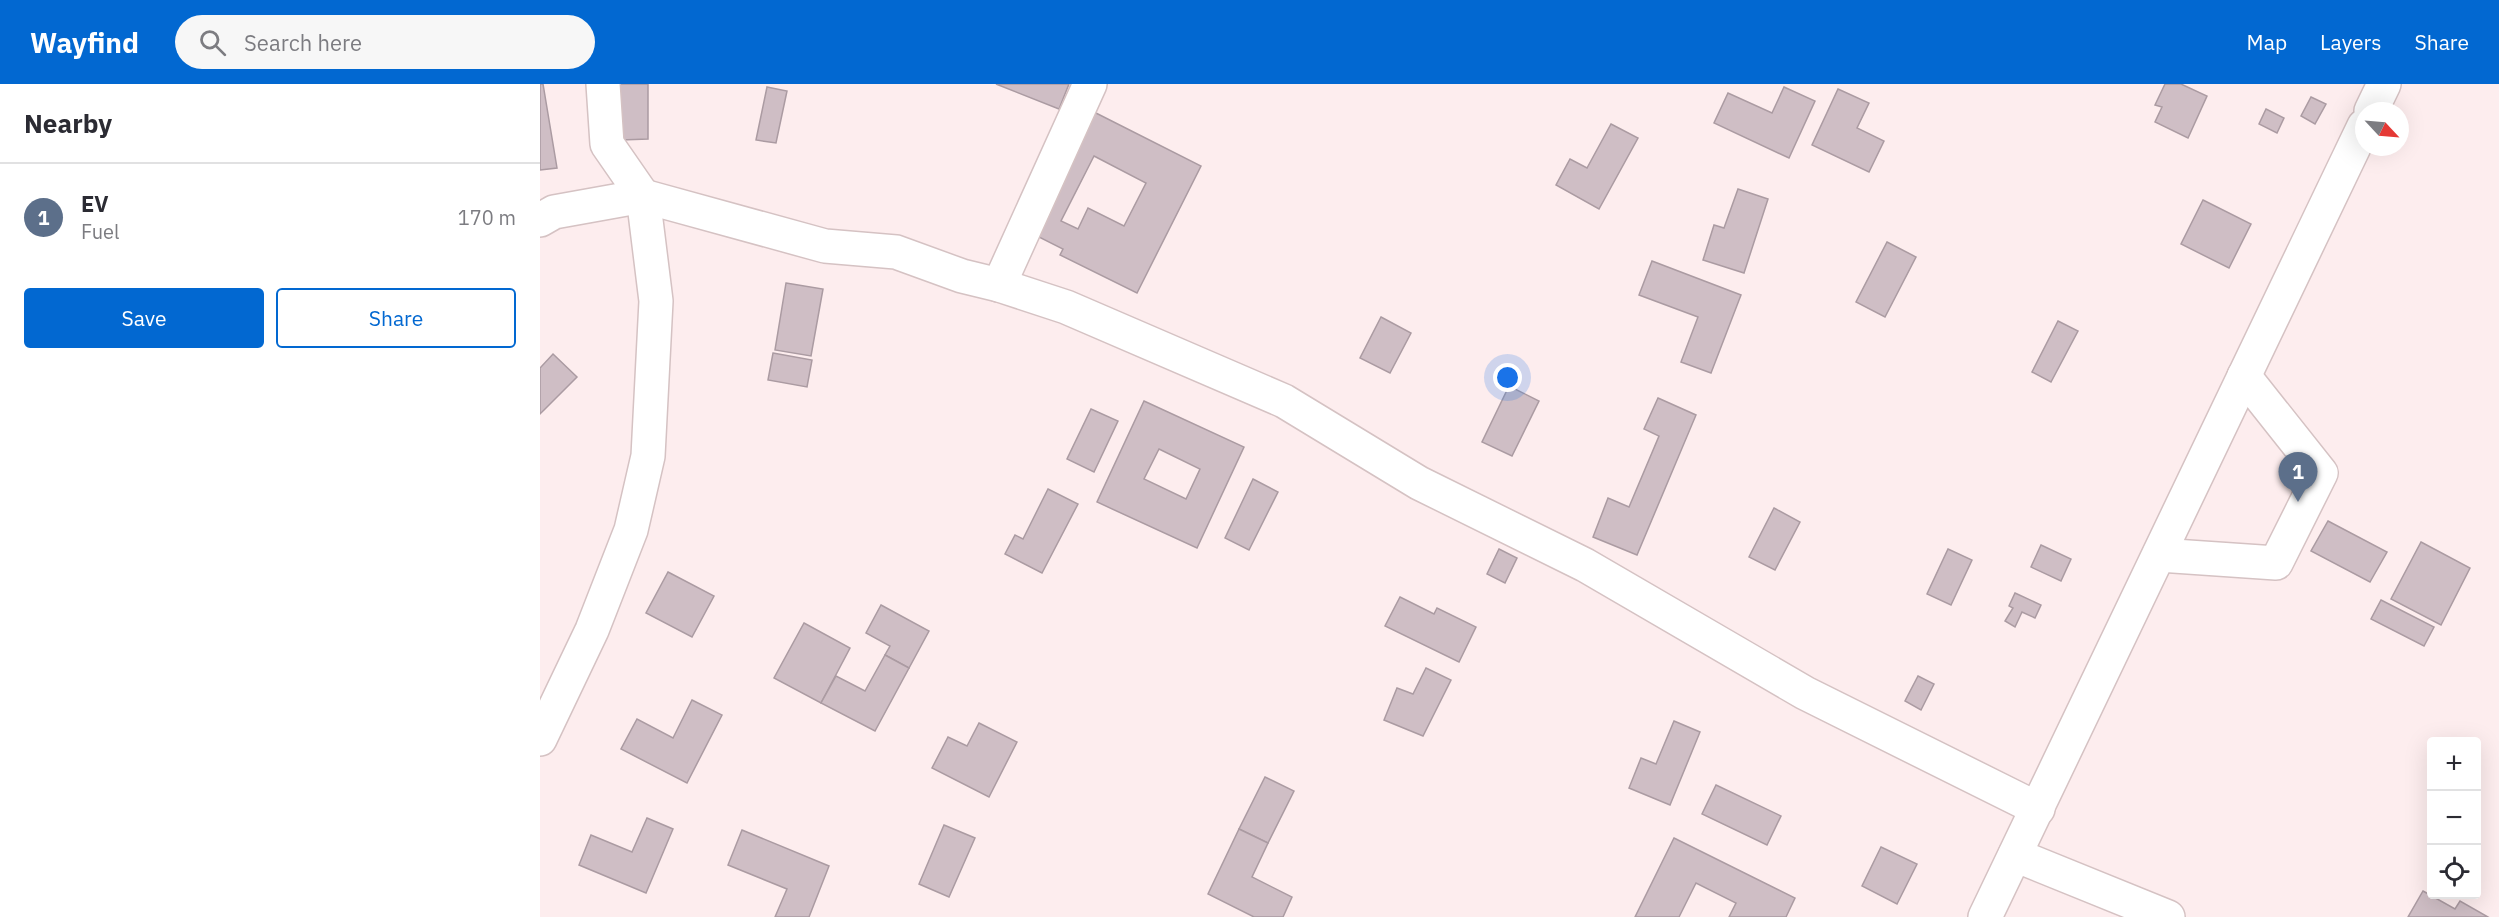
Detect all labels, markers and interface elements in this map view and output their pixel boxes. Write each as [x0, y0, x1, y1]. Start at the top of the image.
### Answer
search box [175, 15, 595, 69]
text: Wayfind [30, 24, 139, 61]
icon: search [196, 26, 229, 59]
text: Search here [244, 28, 362, 57]
text: Map [2247, 28, 2287, 56]
text: Layers [2320, 28, 2382, 56]
text: Share [2415, 28, 2469, 56]
north arrow [2355, 102, 2409, 156]
text: Nearby [24, 106, 112, 140]
text: EV [81, 189, 109, 218]
text: 1 [38, 204, 50, 231]
text: 170 m [458, 204, 516, 231]
text: Fuel [81, 218, 119, 245]
button: Save [24, 288, 264, 348]
button: Share [276, 288, 516, 348]
your location [1493, 363, 1522, 392]
pin: 1 [2278, 452, 2318, 502]
map controls [2427, 737, 2481, 899]
button: + [2427, 737, 2481, 791]
button: − [2427, 791, 2481, 845]
button: locate [2427, 845, 2481, 899]

